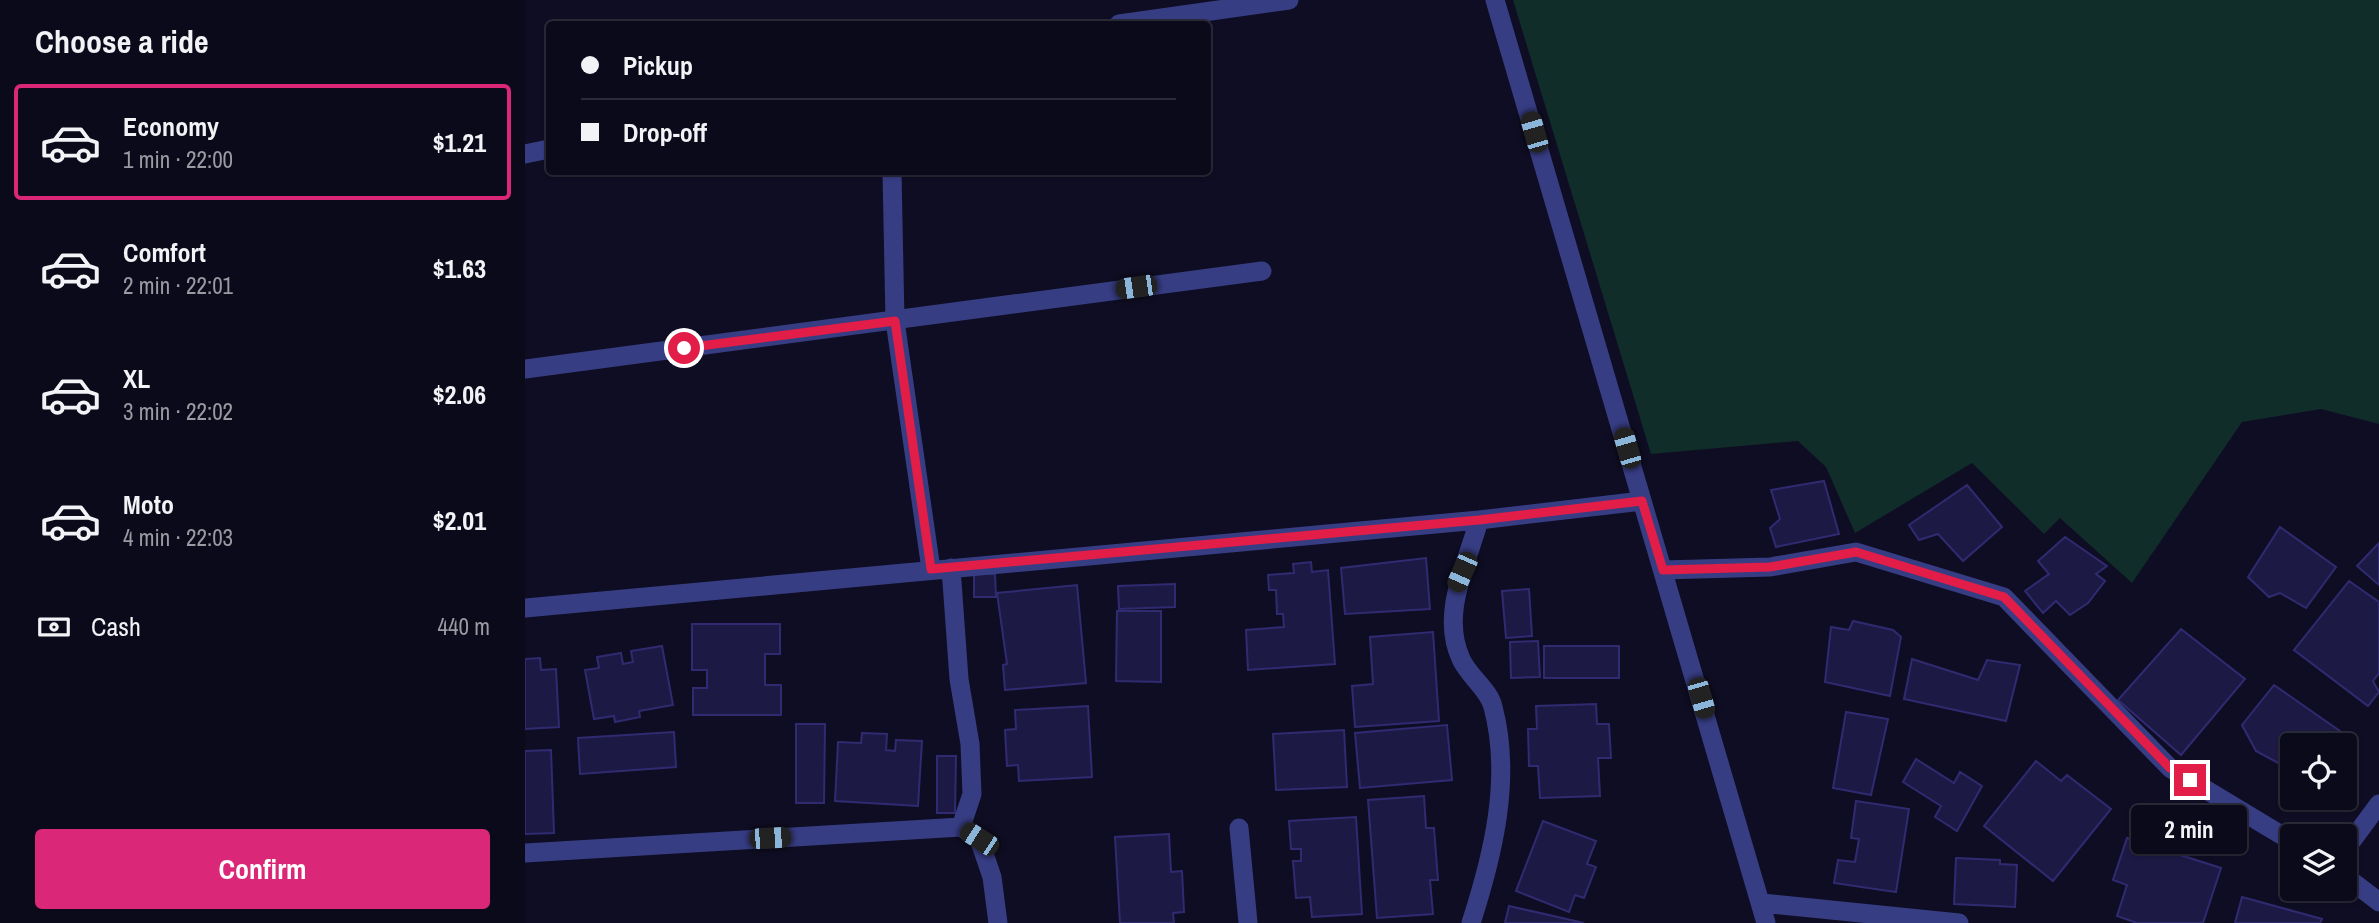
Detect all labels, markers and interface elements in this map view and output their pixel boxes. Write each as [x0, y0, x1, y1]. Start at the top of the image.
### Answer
text: Choose a ride [35, 20, 209, 63]
text: Pickup [623, 48, 693, 83]
text: Economy [123, 109, 219, 144]
car [1519, 109, 1550, 155]
icon: car [39, 111, 102, 174]
text: Drop-off [623, 115, 707, 150]
text: $1.21 [433, 125, 486, 160]
text: 1 min · 22:00 [123, 144, 233, 175]
text: Comfort [123, 235, 206, 270]
icon: car [39, 237, 102, 300]
text: $1.63 [433, 251, 486, 286]
text: 2 min · 22:01 [123, 270, 233, 301]
car [1114, 274, 1159, 300]
route start [668, 332, 700, 364]
text: XL [123, 361, 150, 396]
icon: car [39, 363, 102, 426]
text: $2.06 [433, 377, 486, 412]
text: 3 min · 22:02 [123, 396, 233, 427]
car [1612, 425, 1643, 471]
text: Moto [123, 487, 174, 522]
icon: car [39, 489, 102, 552]
text: $2.01 [433, 503, 486, 538]
text: 4 min · 22:03 [123, 522, 233, 553]
car [1444, 549, 1481, 595]
icon: cash [35, 608, 73, 646]
text: Cash [91, 609, 141, 644]
text: 440 m [438, 611, 490, 642]
car [1686, 675, 1717, 721]
map controls [2280, 733, 2357, 901]
button: locate [2280, 733, 2357, 810]
route end [2174, 764, 2206, 796]
callout: 2 min [2132, 804, 2248, 854]
text: 2 min [2164, 814, 2214, 845]
car [956, 819, 1003, 859]
button: layers [2280, 824, 2357, 901]
car [749, 826, 792, 850]
button: Confirm [35, 829, 490, 909]

